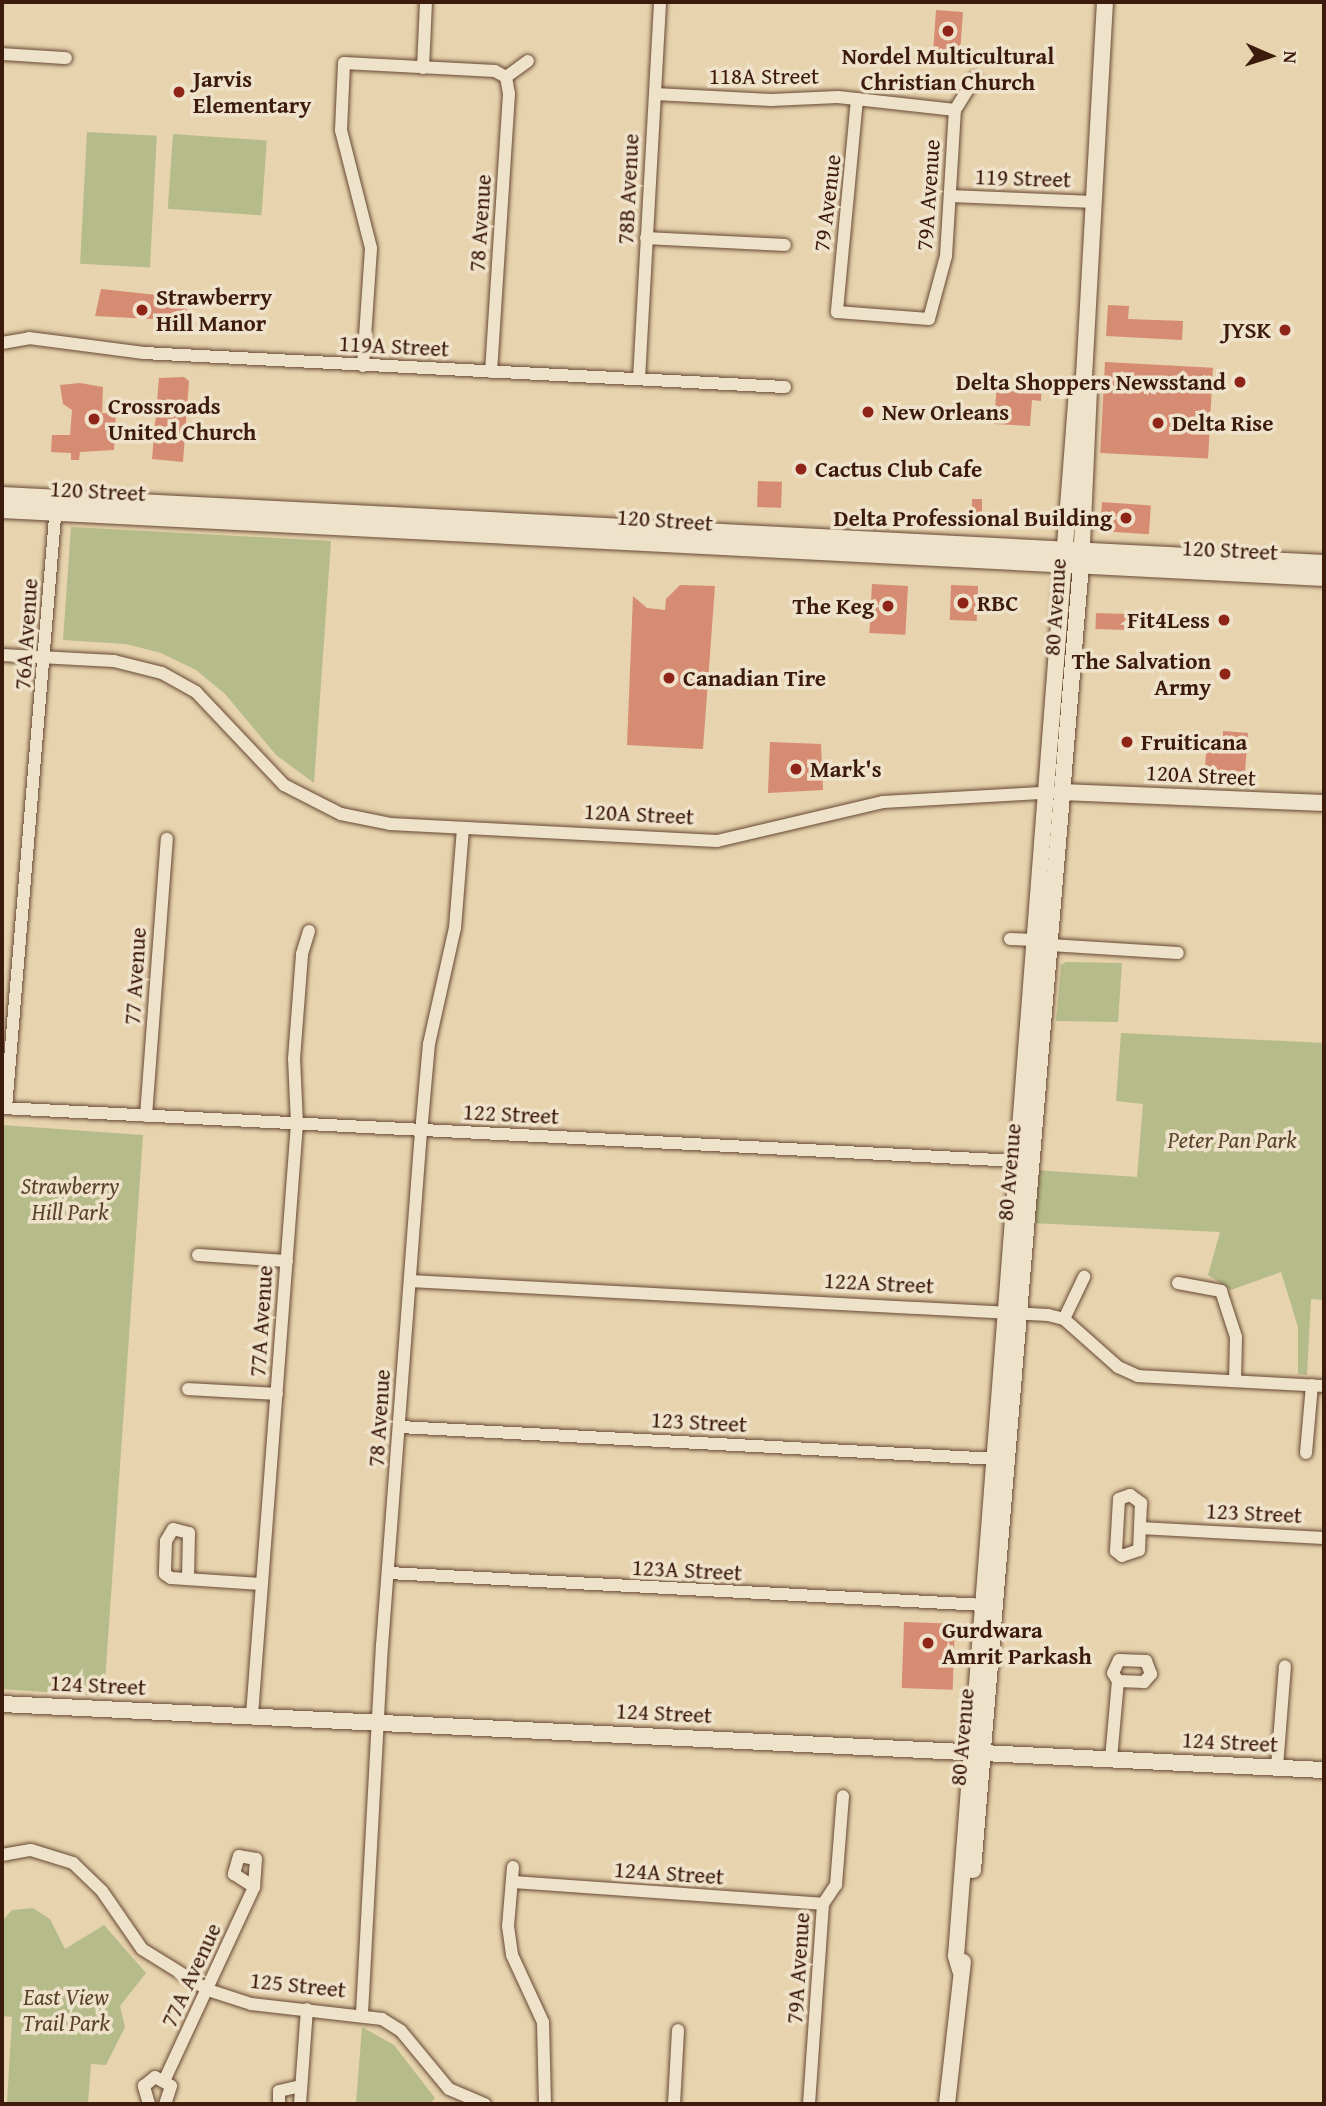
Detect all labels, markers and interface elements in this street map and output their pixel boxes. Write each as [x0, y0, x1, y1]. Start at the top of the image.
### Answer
north arrow [1235, 21, 1305, 91]
marker: Nordel Multicultural Christian Church [940, 23, 956, 39]
place label: Nordel Multicultural Christian Church [842, 42, 1054, 96]
text: N [1277, 50, 1305, 64]
street label: 118A Street [709, 62, 819, 90]
place label: Jarvis Elementary [193, 65, 311, 119]
marker: Jarvis Elementary [171, 84, 187, 100]
street label: 78B Avenue [611, 133, 645, 245]
street label: 79A Avenue [910, 138, 946, 252]
street label: 79 Avenue [807, 153, 847, 253]
street label: 119 Street [974, 163, 1072, 193]
street label: 78 Avenue [463, 173, 497, 273]
place label: Strawberry Hill Manor [156, 283, 272, 337]
marker: Strawberry Hill Manor [134, 302, 150, 318]
place label: JYSK [1223, 316, 1271, 344]
marker: JYSK [1277, 322, 1293, 338]
street label: 119A Street [338, 329, 450, 363]
place label: Delta Shoppers Newsstand [956, 368, 1226, 396]
marker: Delta Shoppers Newsstand [1232, 374, 1248, 390]
place label: Crossroads United Church [108, 392, 256, 446]
place label: New Orleans [882, 398, 1009, 426]
marker: New Orleans [860, 404, 876, 420]
place label: Delta Rise [1172, 409, 1274, 437]
marker: Crossroads United Church [86, 411, 102, 427]
marker: Delta Rise [1150, 415, 1166, 431]
place label: Cactus Club Cafe [815, 455, 982, 483]
marker: Cactus Club Cafe [793, 461, 809, 477]
street label: 120 Street [49, 475, 147, 507]
street label: 120 Street [616, 503, 714, 537]
place label: Delta Professional Building [833, 504, 1112, 532]
marker: Delta Professional Building [1118, 510, 1134, 526]
street label: 120 Street [1181, 534, 1279, 566]
street label: 80 Avenue [1038, 557, 1072, 657]
street label: 76A Avenue [8, 577, 44, 691]
place label: RBC [977, 589, 1018, 617]
place label: The Keg [793, 592, 874, 620]
marker: RBC [955, 595, 971, 611]
marker: The Keg [880, 598, 896, 614]
place label: Fit4Less [1127, 606, 1210, 634]
marker: Fit4Less [1216, 612, 1232, 628]
place label: The Salvation Army [1072, 647, 1211, 701]
place label: Canadian Tire [683, 664, 826, 692]
marker: The Salvation Army [1217, 666, 1233, 682]
marker: Canadian Tire [661, 670, 677, 686]
place label: Fruiticana [1141, 728, 1247, 756]
marker: Fruiticana [1119, 734, 1135, 750]
place label: Mark's [810, 755, 882, 783]
street label: 120A Street [1145, 758, 1257, 792]
marker: Mark's [788, 761, 804, 777]
street label: 120A Street [583, 797, 695, 831]
street label: 77 Avenue [118, 926, 152, 1026]
street label: 122 Street [462, 1098, 560, 1130]
street label: 80 Avenue [991, 1122, 1027, 1222]
park label: Peter Pan Park [1167, 1126, 1297, 1154]
park label: Strawberry Hill Park [21, 1172, 119, 1226]
street label: 77A Avenue [243, 1264, 279, 1378]
street label: 122A Street [823, 1266, 935, 1300]
street label: 78 Avenue [362, 1368, 396, 1468]
street label: 123 Street [650, 1406, 748, 1438]
street label: 123 Street [1205, 1497, 1303, 1529]
street label: 123A Street [631, 1553, 743, 1587]
place label: Gurdwara Amrit Parkash [942, 1616, 1092, 1670]
marker: Gurdwara Amrit Parkash [920, 1635, 936, 1651]
street label: 124 Street [49, 1669, 147, 1701]
street label: 80 Avenue [944, 1687, 980, 1787]
street label: 124 Street [615, 1697, 713, 1729]
street label: 124 Street [1181, 1726, 1279, 1758]
street label: 124A Street [613, 1855, 725, 1891]
street label: 79A Avenue [780, 1911, 816, 2025]
street label: 77A Avenue [155, 1918, 227, 2032]
street label: 125 Street [249, 1966, 347, 2004]
park label: East View Trail Park [22, 1983, 110, 2037]

